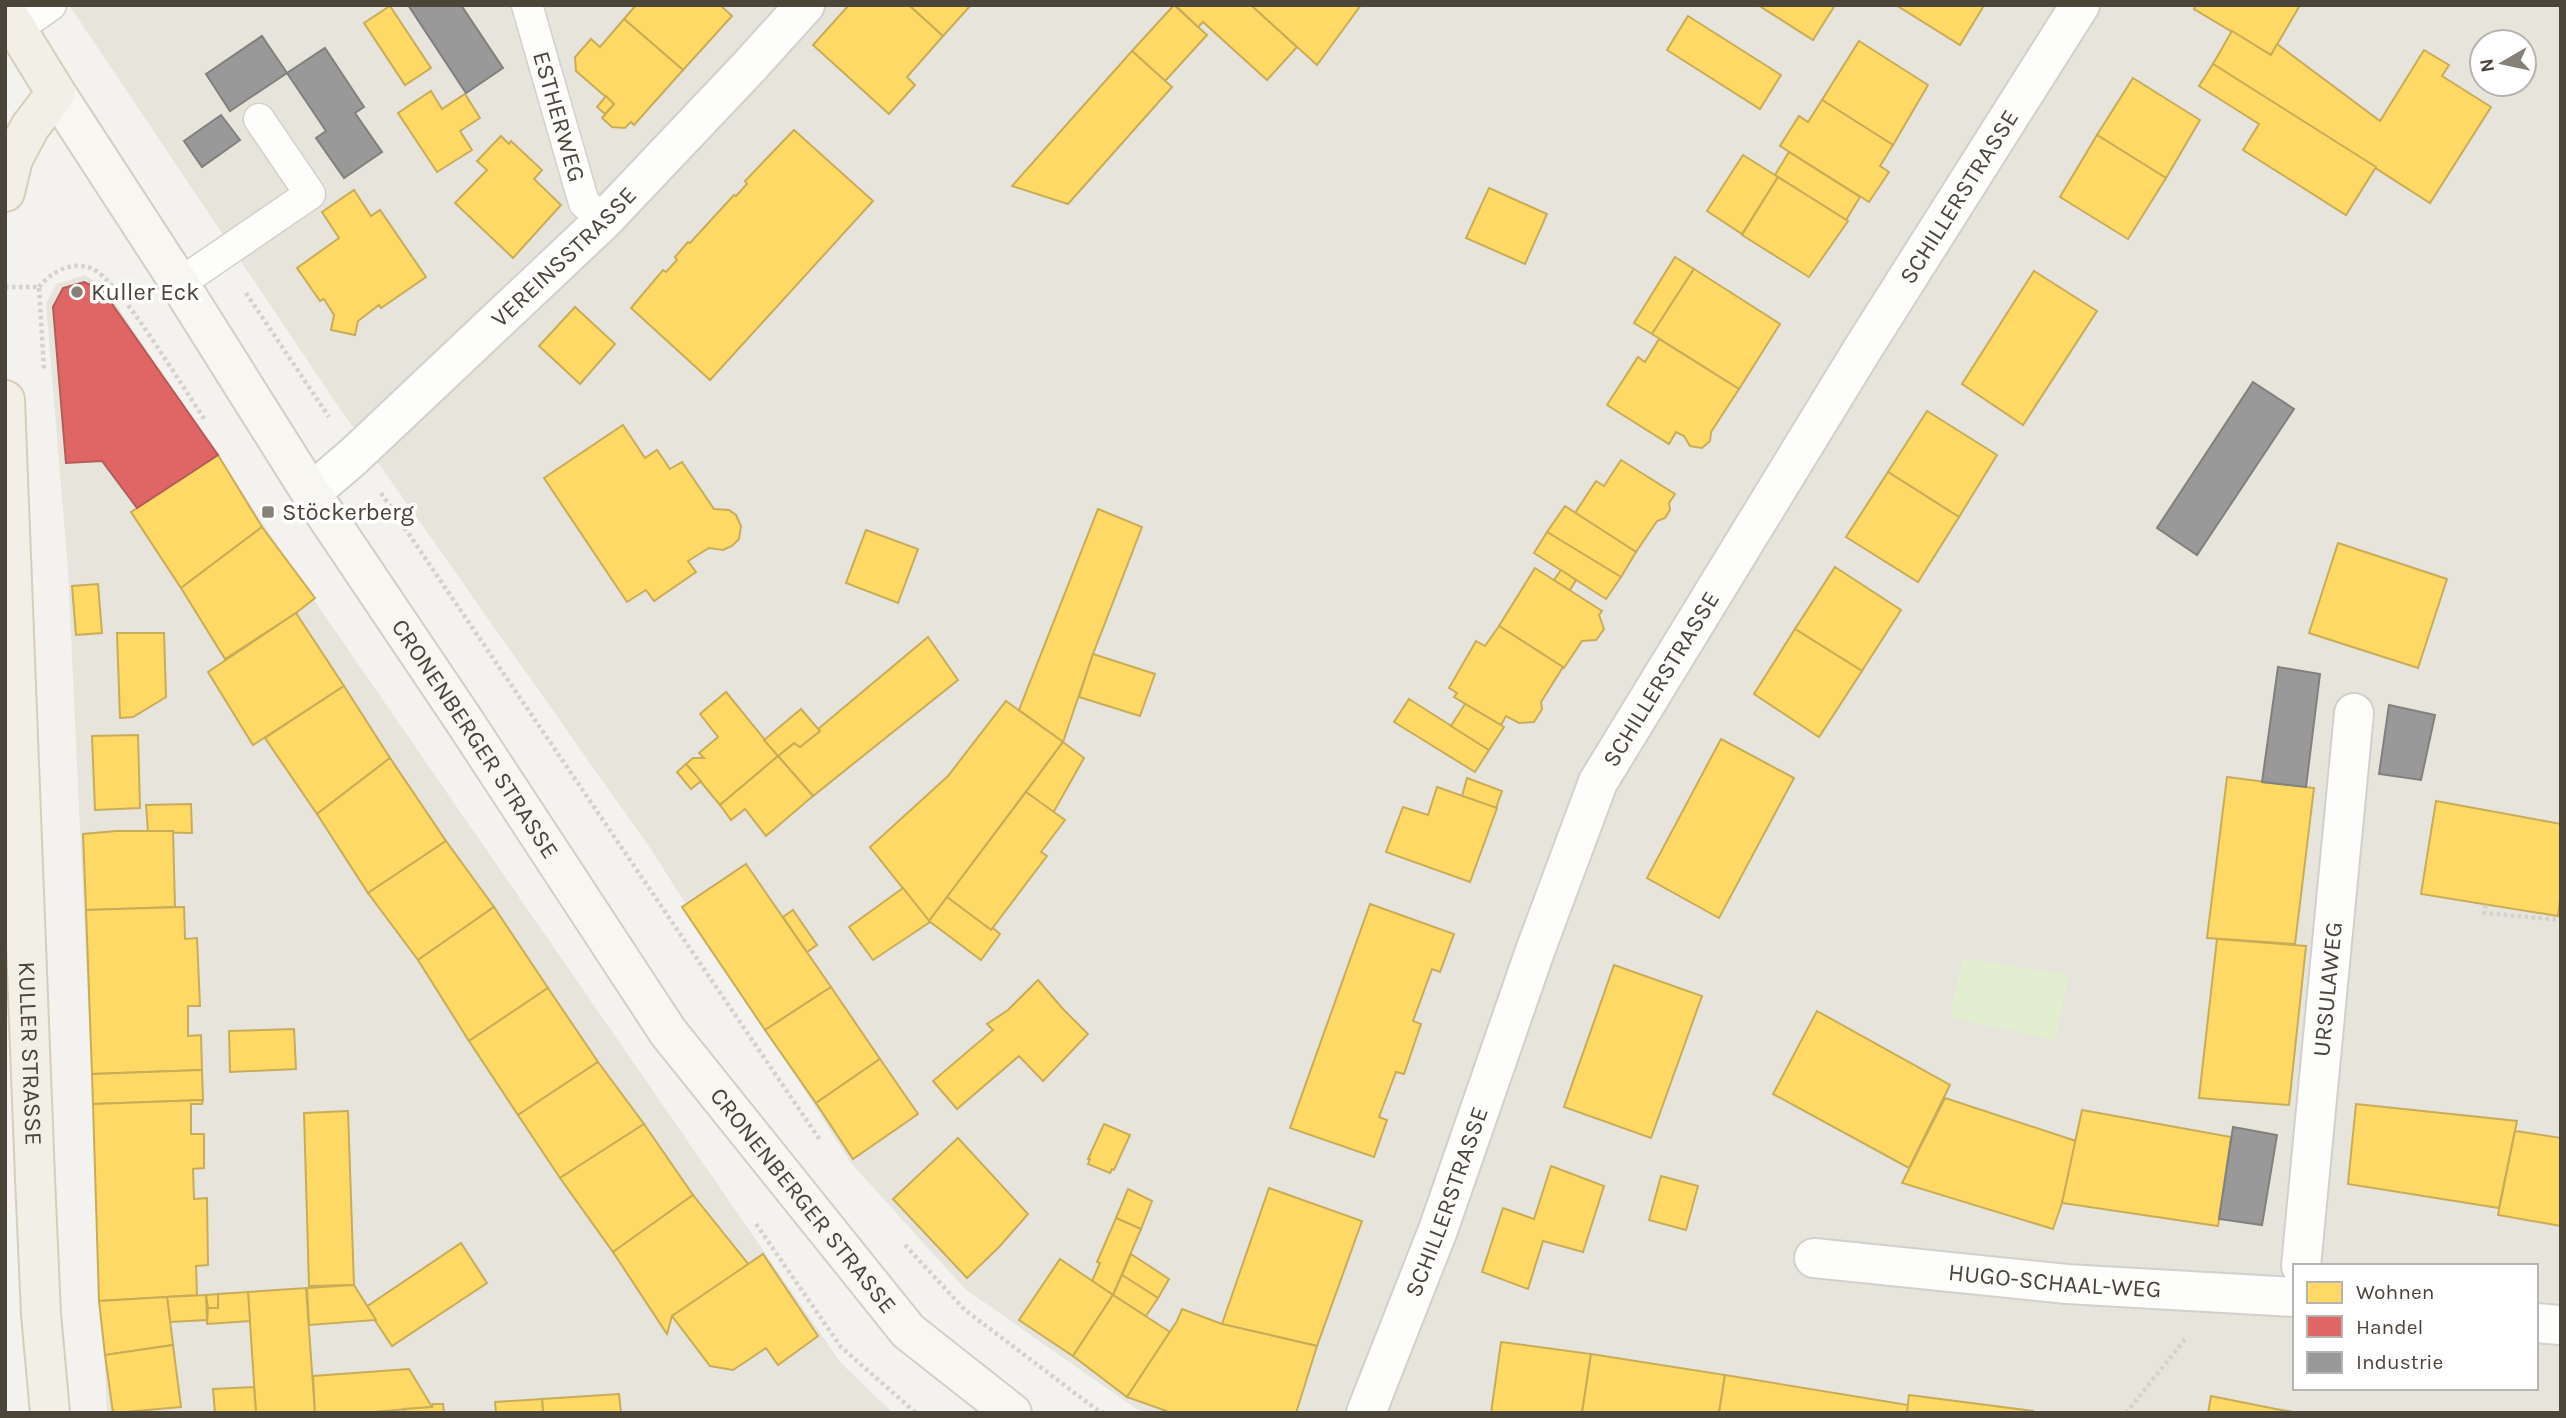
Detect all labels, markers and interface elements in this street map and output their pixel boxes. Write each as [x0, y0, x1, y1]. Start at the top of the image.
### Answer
north arrow [2468, 28, 2538, 98]
street label: ESTHERWEG [527, 48, 591, 185]
text: N [2475, 57, 2499, 74]
street label: SCHILLERSTRASSE [1894, 105, 2024, 289]
street label: VEREINSSTRASSE [485, 181, 642, 333]
place label: Kuller Eck [91, 278, 200, 306]
marker: Kuller Eck [69, 284, 85, 300]
place label: Stöckerberg [282, 498, 414, 526]
marker: Stöckerberg [260, 504, 276, 520]
street label: SCHILLERSTRASSE [1597, 586, 1725, 772]
street label: CRONENBERGER STRASSE [386, 614, 565, 864]
street label: URSULAWEG [2307, 921, 2348, 1058]
street label: KULLER STRASSE [13, 961, 48, 1146]
street label: CRONENBERGER STRASSE [704, 1082, 902, 1319]
street label: SCHILLERSTRASSE [1399, 1103, 1494, 1301]
street label: HUGO-SCHAAL-WEG [1947, 1258, 2162, 1303]
legend [2293, 1264, 2538, 1390]
text: Wohnen [2356, 1280, 2434, 1304]
text: Handel [2356, 1315, 2423, 1339]
text: Industrie [2356, 1350, 2443, 1374]

